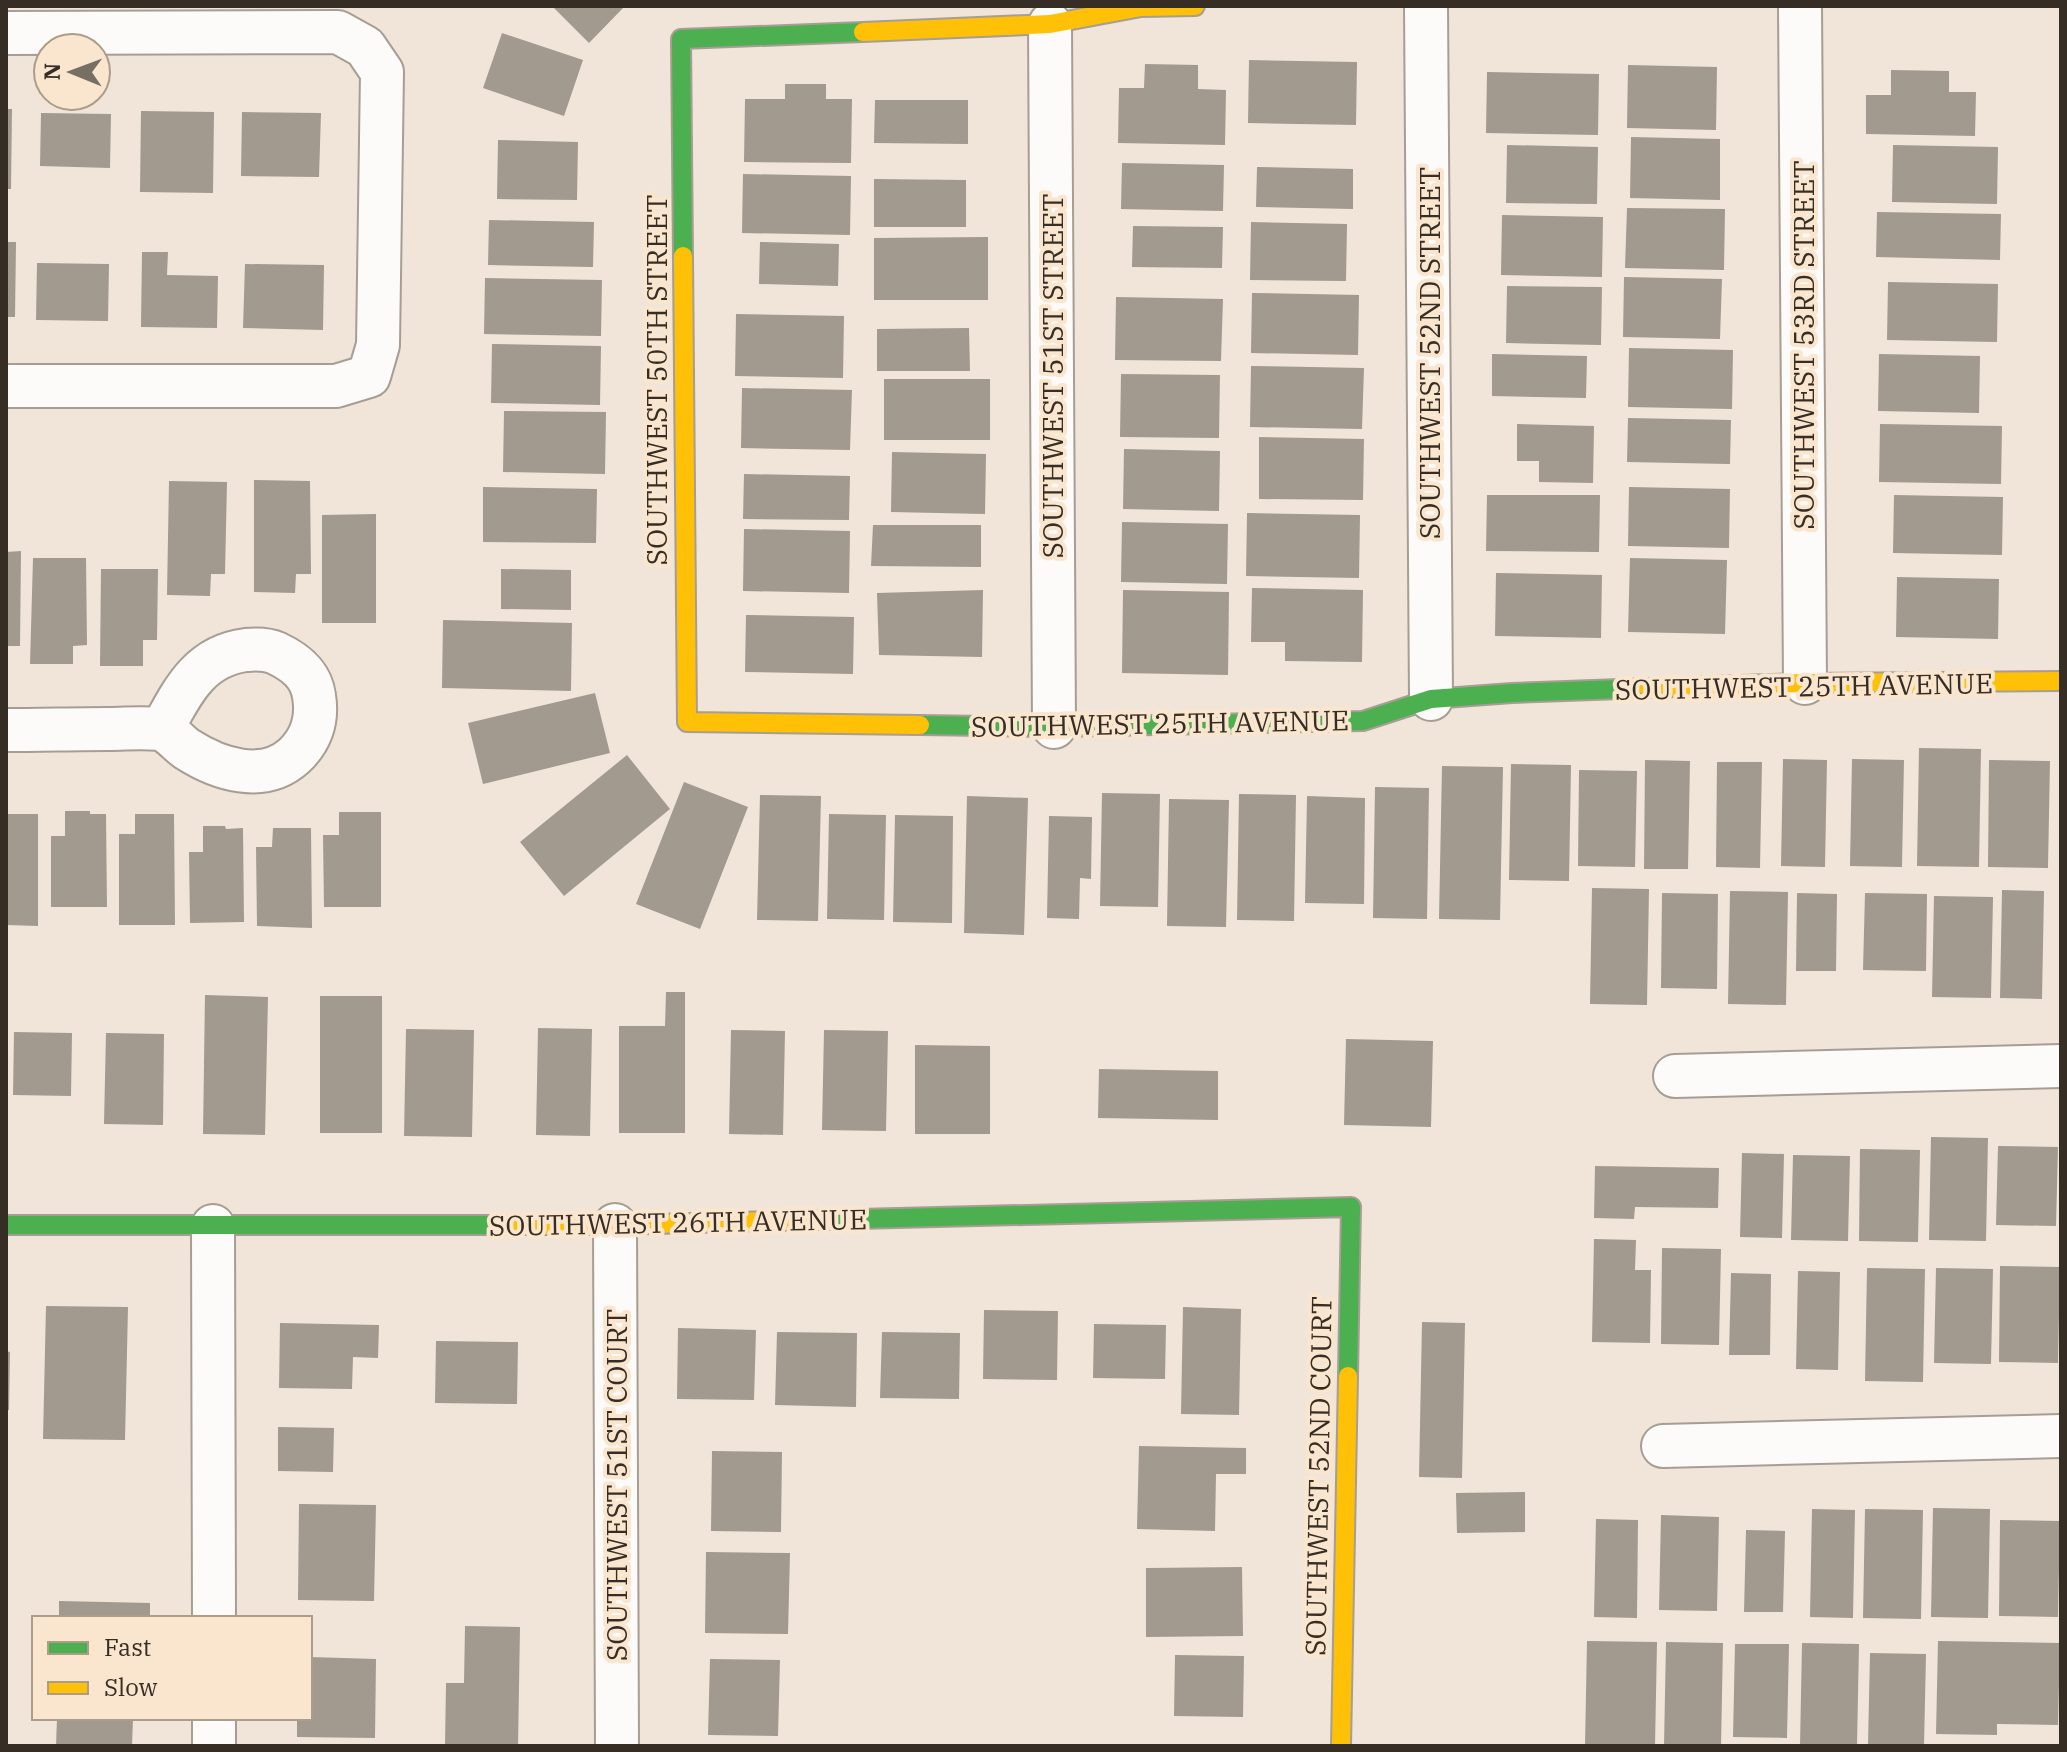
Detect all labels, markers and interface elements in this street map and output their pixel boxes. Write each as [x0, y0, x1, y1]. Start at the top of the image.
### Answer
north arrow [32, 32, 112, 112]
text: N [37, 63, 66, 81]
street label: SOUTHWEST 53RD STREET [1785, 160, 1822, 530]
street label: SOUTHWEST 52ND STREET [1411, 167, 1448, 539]
street label: SOUTHWEST 51ST STREET [1034, 193, 1071, 559]
street label: SOUTHWEST 50TH STREET [638, 194, 675, 566]
street label: SOUTHWEST 25TH AVENUE [1615, 664, 1993, 708]
street label: SOUTHWEST 25TH AVENUE [971, 701, 1349, 745]
street label: SOUTHWEST 26TH AVENUE [489, 1200, 867, 1244]
street label: SOUTHWEST 52ND COURT [1296, 1296, 1340, 1656]
street label: SOUTHWEST 51ST COURT [598, 1309, 635, 1661]
legend [32, 1616, 312, 1720]
text: Fast [104, 1631, 151, 1663]
text: Slow [104, 1671, 158, 1703]

